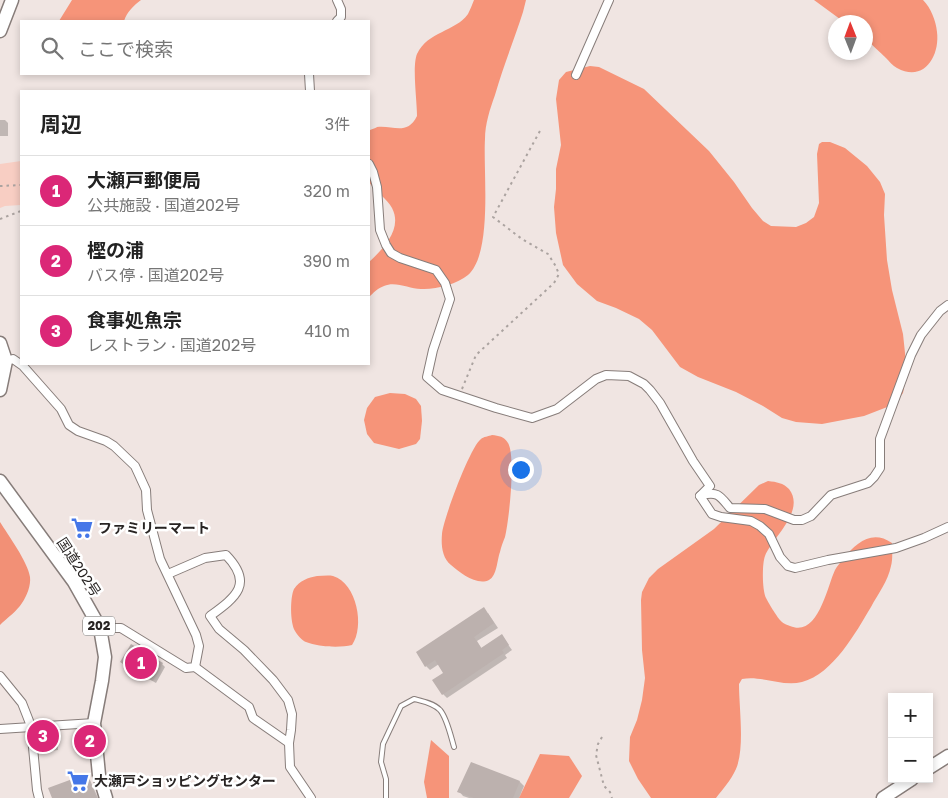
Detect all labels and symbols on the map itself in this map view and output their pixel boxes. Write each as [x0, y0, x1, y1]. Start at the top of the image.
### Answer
north arrow [828, 15, 873, 60]
your location [508, 457, 534, 483]
supermarket icon: ファミリーマート [69, 515, 95, 541]
place label: ファミリーマート [98, 519, 210, 536]
street label: 国道202号 [54, 534, 105, 599]
road number: 202 [83, 616, 115, 636]
pin: 1 [125, 644, 157, 682]
pin: 3 [27, 717, 59, 755]
pin: 2 [74, 722, 106, 760]
supermarket icon: 大瀬戸ショッピングセンター [65, 768, 91, 794]
place label: 大瀬戸ショッピングセンター [94, 772, 276, 789]

